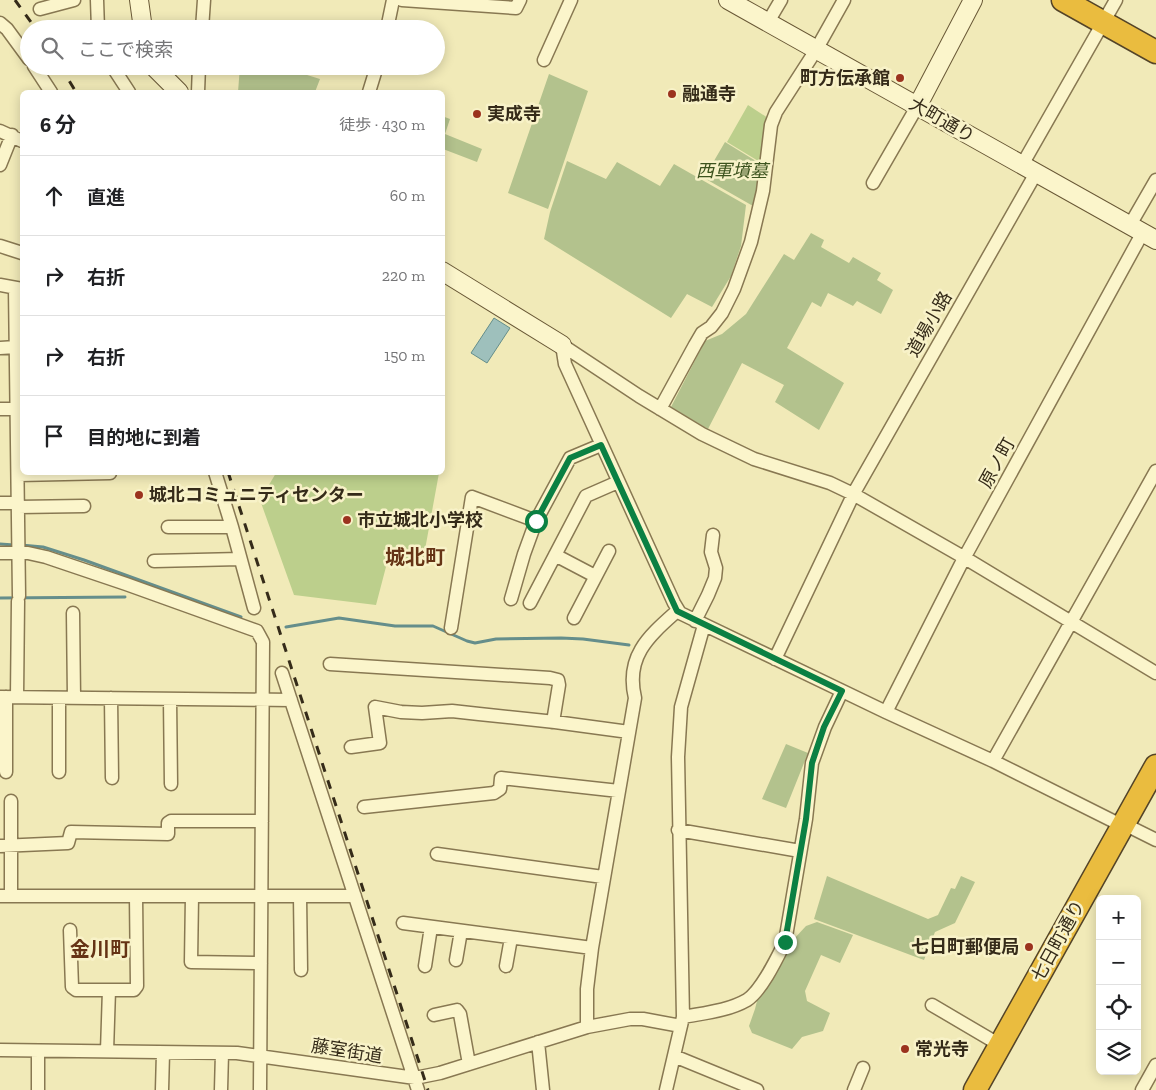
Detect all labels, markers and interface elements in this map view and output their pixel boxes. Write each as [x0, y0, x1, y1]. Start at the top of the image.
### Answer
search box [20, 20, 445, 75]
icon: search [38, 34, 66, 62]
text: ここで検索 [78, 38, 173, 61]
place label: 町方伝承館 [800, 67, 890, 89]
marker: 町方伝承館 [894, 72, 906, 84]
place label: 融通寺 [682, 83, 736, 105]
marker: 融通寺 [666, 88, 678, 100]
street label: 大町通り [905, 92, 979, 148]
place label: 実成寺 [487, 103, 541, 125]
marker: 実成寺 [471, 108, 483, 120]
text: 6 分 [40, 112, 76, 137]
text: 徒歩 · 430 m [339, 115, 425, 134]
park label: 西軍墳墓 [696, 160, 771, 182]
icon: ahead [40, 182, 68, 210]
text: 直進 [87, 186, 125, 209]
text: 60 m [390, 186, 425, 205]
icon: right [40, 262, 68, 290]
text: 右折 [87, 266, 125, 289]
text: 220 m [382, 266, 425, 285]
street label: 道場小路 [901, 287, 957, 361]
icon: right [40, 342, 68, 370]
text: 右折 [87, 346, 125, 369]
text: 150 m [384, 346, 425, 365]
icon: arrive [40, 422, 68, 450]
text: 目的地に到着 [87, 426, 201, 449]
street label: 原ノ町 [974, 434, 1020, 492]
place label: 城北コミュニティセンター [149, 484, 364, 506]
marker: 城北コミュニティセンター [133, 489, 145, 501]
place label: 市立城北小学校 [357, 509, 483, 531]
route start [525, 510, 548, 533]
marker: 市立城北小学校 [341, 514, 353, 526]
district label: 城北町 [385, 545, 445, 569]
map controls [1096, 895, 1141, 1075]
button: + [1096, 895, 1141, 940]
street label: 七日町通り [1027, 896, 1089, 986]
route end [774, 931, 797, 954]
place label: 七日町郵便局 [911, 936, 1019, 958]
district label: 金川町 [70, 937, 130, 961]
button: − [1096, 940, 1141, 985]
marker: 七日町郵便局 [1023, 941, 1035, 953]
button: locate [1096, 985, 1141, 1030]
button: layers [1096, 1030, 1141, 1075]
street label: 藤室街道 [310, 1035, 384, 1067]
place label: 常光寺 [915, 1038, 969, 1060]
marker: 常光寺 [899, 1043, 911, 1055]

